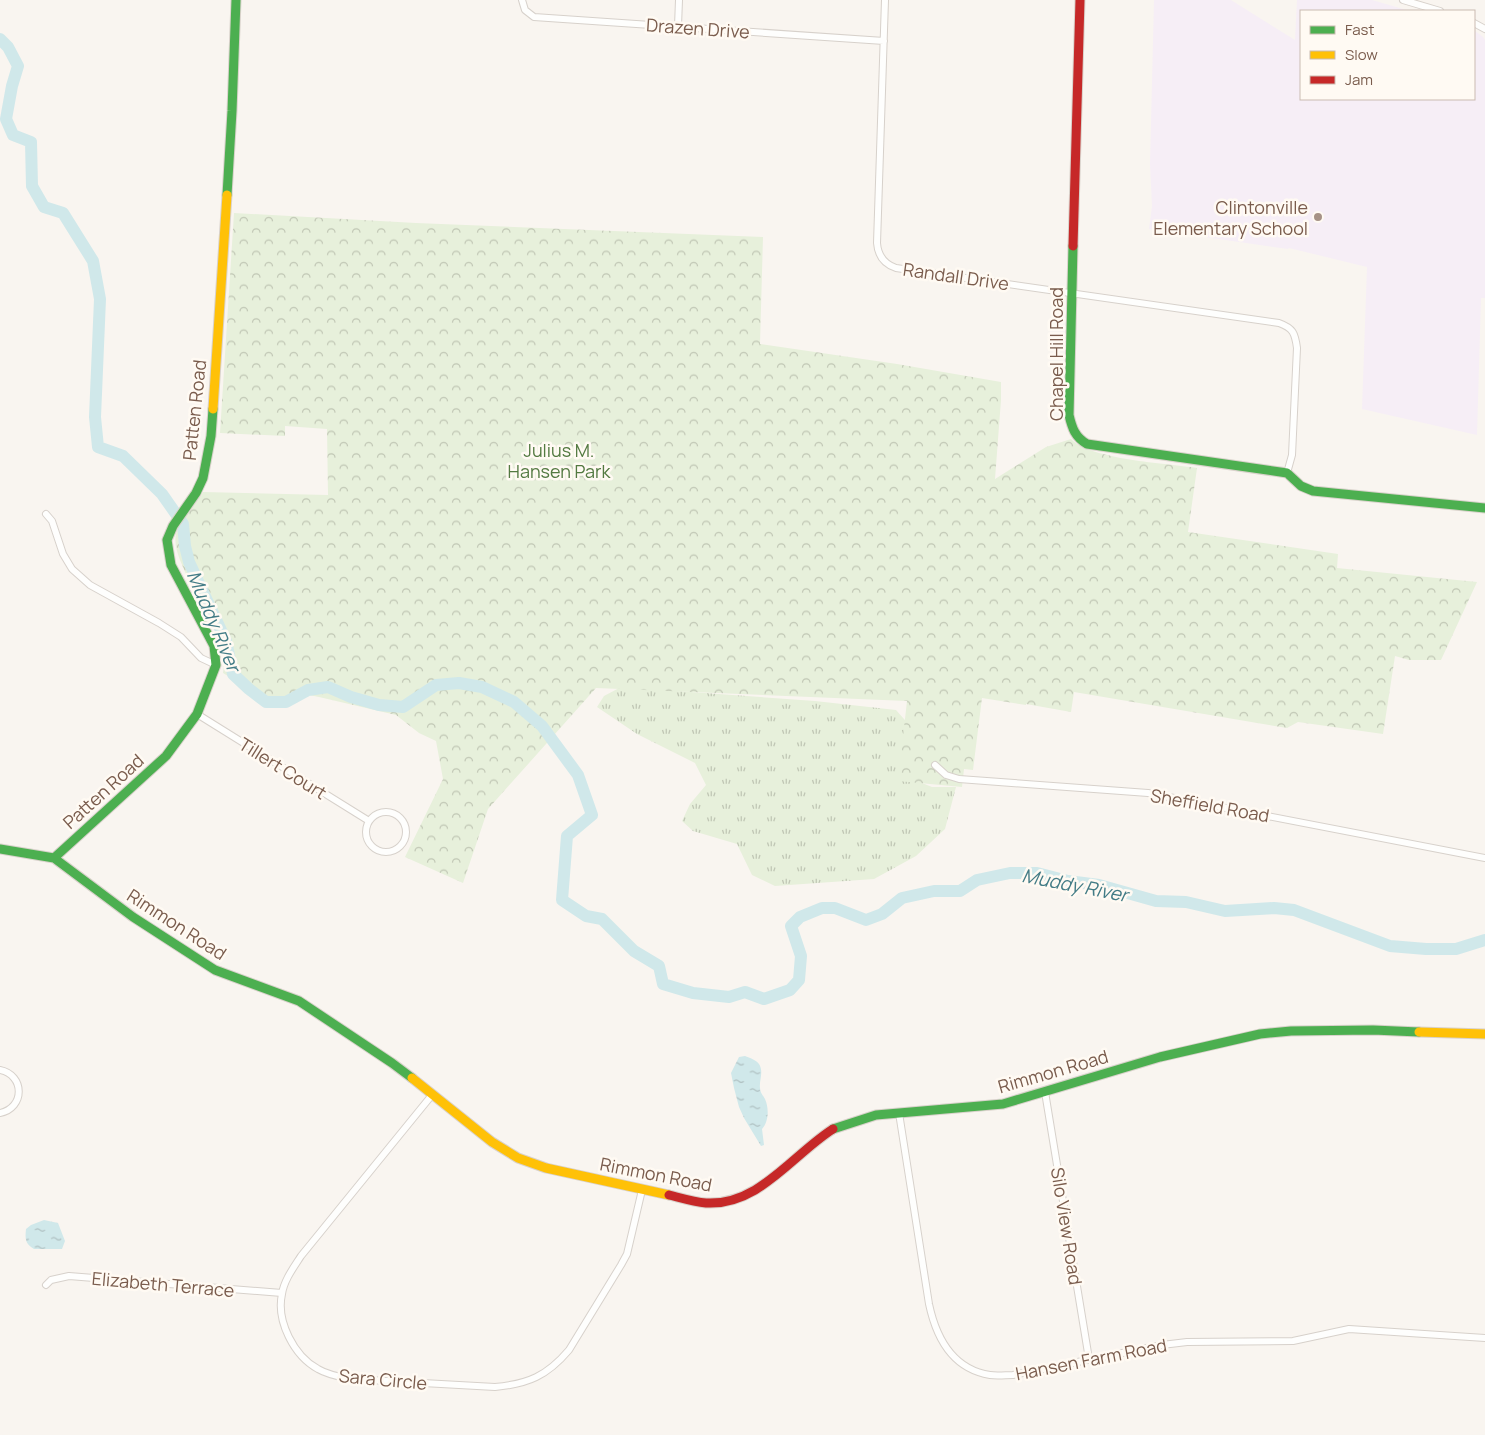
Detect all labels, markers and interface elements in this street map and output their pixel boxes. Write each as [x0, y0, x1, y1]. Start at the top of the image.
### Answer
legend [1300, 10, 1475, 100]
street label: Drazen Drive [645, 12, 751, 44]
text: Fast [1345, 19, 1374, 40]
text: Slow [1345, 44, 1378, 65]
text: Jam [1345, 69, 1373, 90]
place label: Clintonville Elementary School [1153, 195, 1308, 240]
marker: Clintonville Elementary School [1312, 211, 1324, 223]
street label: Randall Drive [901, 257, 1011, 295]
street label: Chapel Hill Road [1044, 287, 1068, 421]
street label: Patten Road [177, 359, 211, 461]
park label: Julius M. Hansen Park [508, 438, 612, 483]
water label: Muddy River [181, 567, 248, 677]
street label: Tillert Court [235, 732, 331, 804]
street label: Patten Road [57, 748, 149, 834]
street label: Sheffield Road [1149, 783, 1271, 827]
water label: Muddy River [1020, 862, 1132, 908]
street label: Rimmon Road [123, 883, 231, 965]
street label: Rimmon Road [995, 1044, 1111, 1098]
street label: Rimmon Road [598, 1151, 714, 1197]
street label: Silo View Road [1046, 1166, 1088, 1286]
street label: Elizabeth Terrace [91, 1266, 235, 1302]
street label: Hansen Farm Road [1013, 1333, 1169, 1385]
street label: Sara Circle [338, 1363, 428, 1395]

